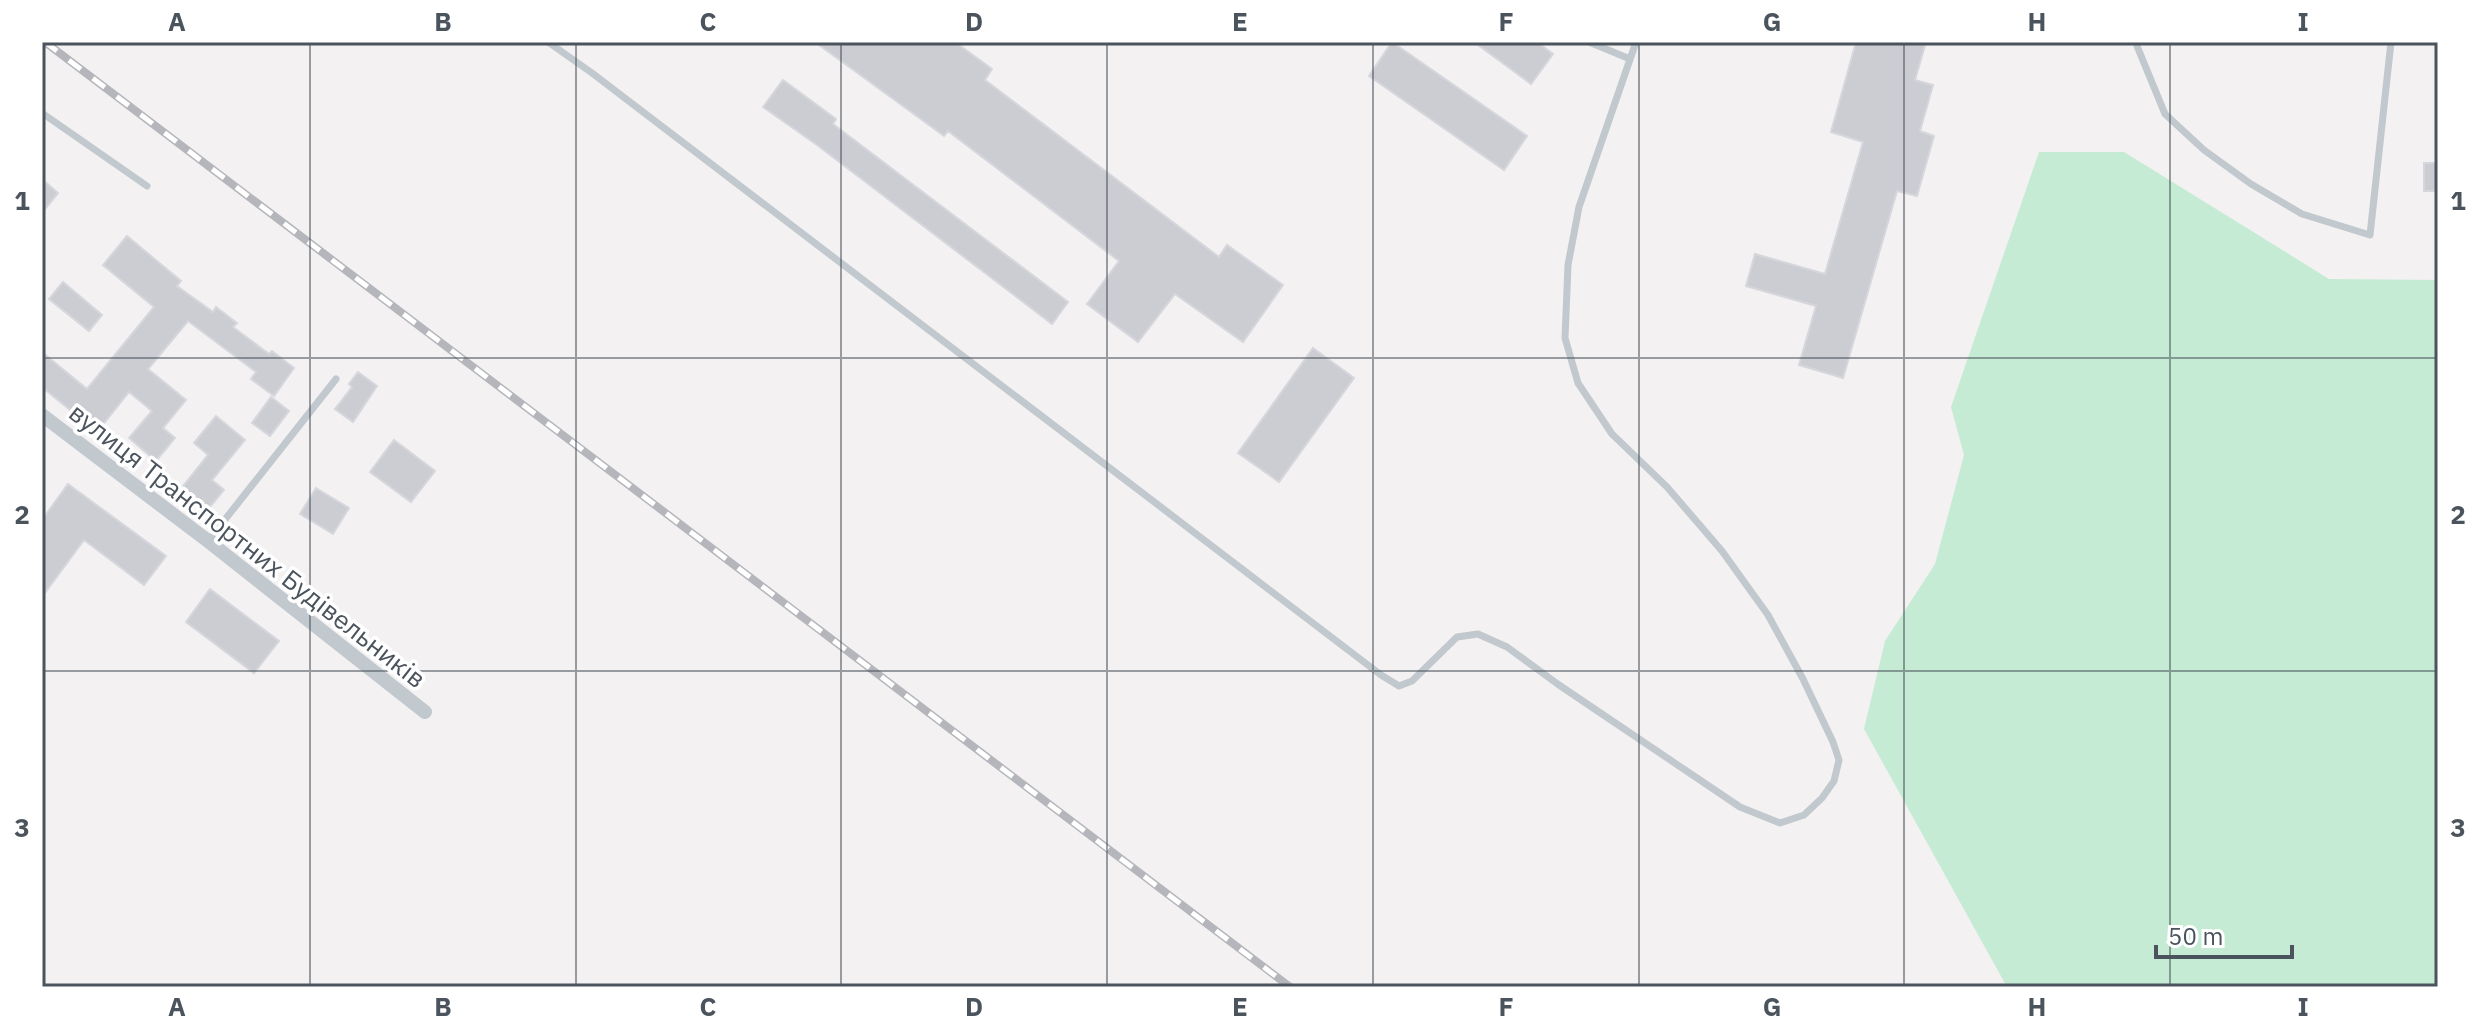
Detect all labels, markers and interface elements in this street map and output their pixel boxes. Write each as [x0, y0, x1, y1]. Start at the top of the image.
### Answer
text: A [168, 4, 186, 38]
text: B [434, 4, 452, 38]
text: C [700, 4, 717, 38]
text: D [965, 4, 983, 38]
text: E [1232, 4, 1248, 38]
text: F [1498, 4, 1514, 38]
text: G [1763, 4, 1781, 38]
text: H [2028, 4, 2046, 38]
text: I [2297, 4, 2309, 38]
text: 1 [14, 183, 30, 217]
text: 1 [2450, 183, 2466, 217]
street label: вулиця Транспортних Будівельників [63, 395, 433, 695]
text: 2 [14, 497, 30, 531]
text: 2 [2450, 497, 2466, 531]
text: 3 [14, 810, 30, 844]
text: 3 [2450, 810, 2466, 844]
scale bar [2156, 909, 2292, 959]
text: 50 m [2168, 920, 2223, 952]
text: A [168, 989, 186, 1023]
text: B [434, 989, 452, 1023]
text: C [700, 989, 717, 1023]
text: D [965, 989, 983, 1023]
text: E [1232, 989, 1248, 1023]
text: F [1498, 989, 1514, 1023]
text: G [1763, 989, 1781, 1023]
text: H [2028, 989, 2046, 1023]
text: I [2297, 989, 2309, 1023]

